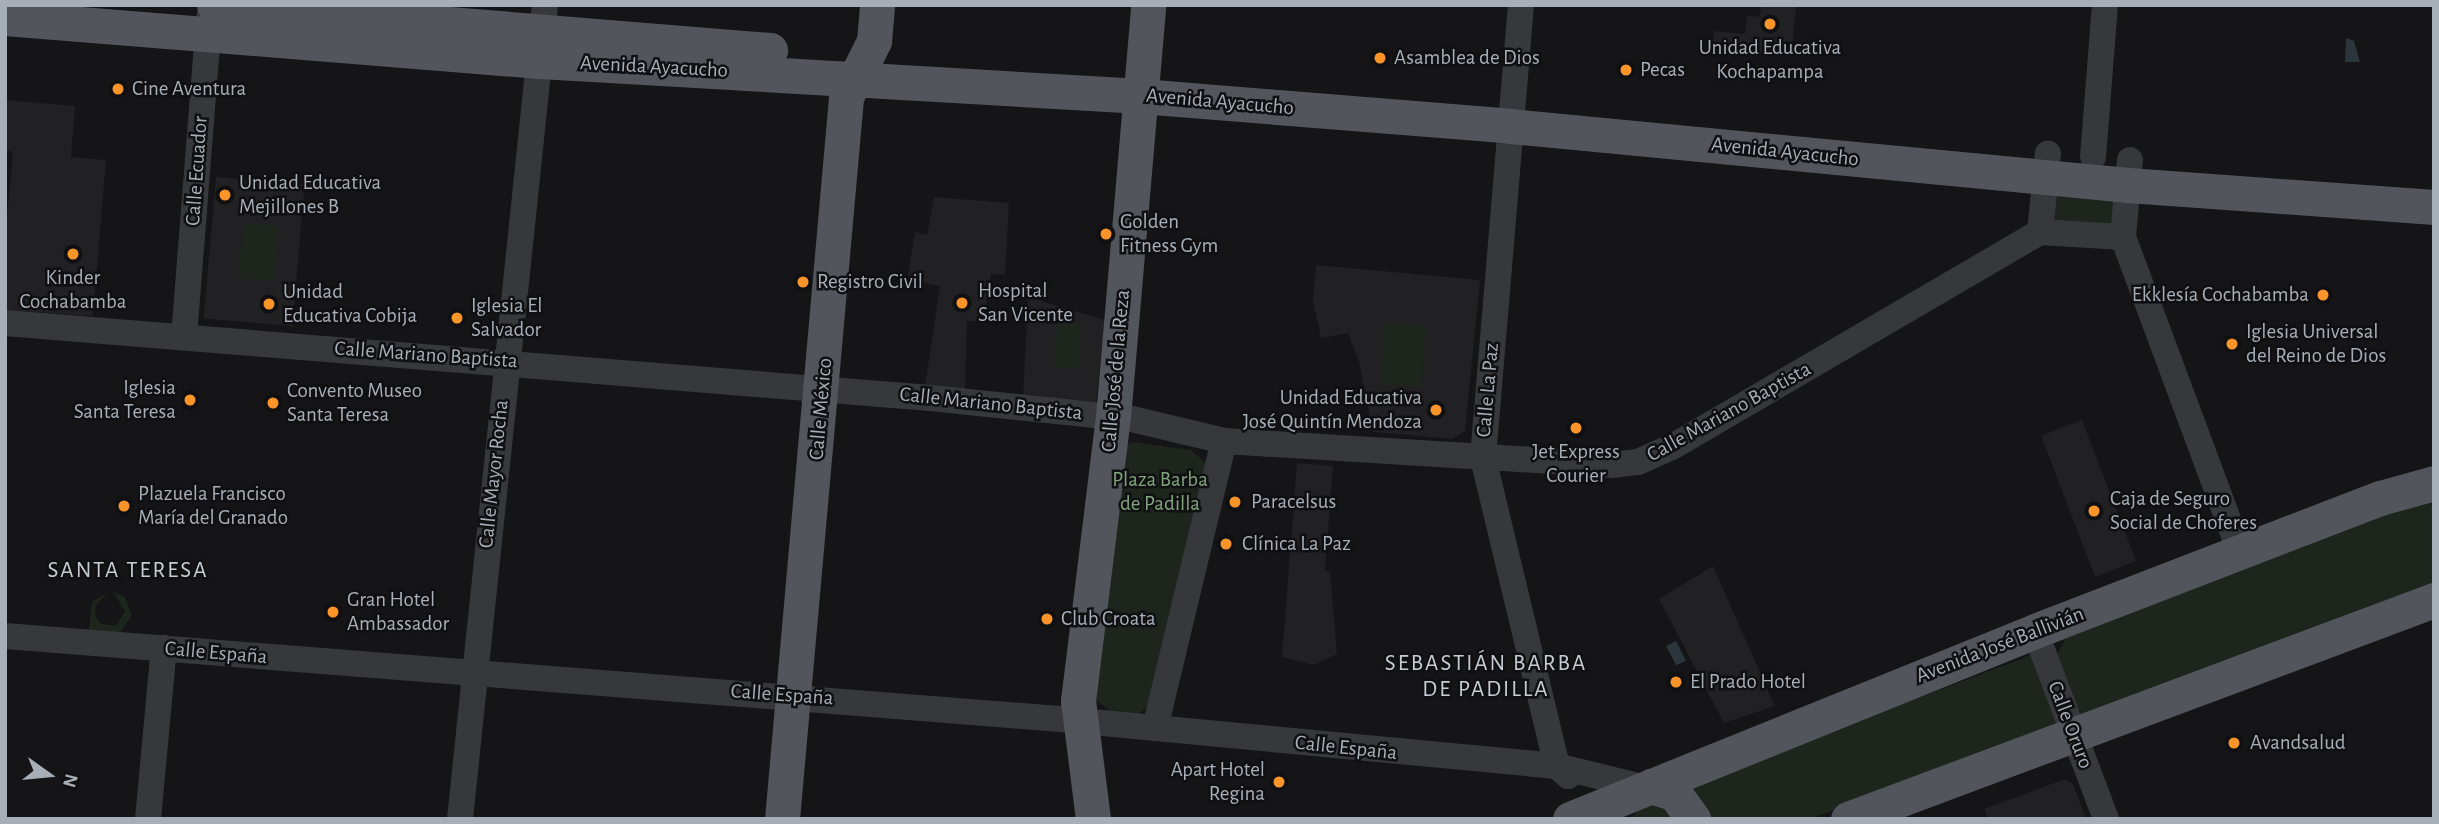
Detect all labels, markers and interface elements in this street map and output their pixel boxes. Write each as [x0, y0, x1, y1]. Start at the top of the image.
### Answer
marker: Unidad Educativa Kochapampa [1762, 16, 1778, 32]
place label: Unidad Educativa Kochapampa [1699, 35, 1841, 85]
place label: Asamblea de Dios [1394, 45, 1540, 71]
marker: Asamblea de Dios [1372, 50, 1388, 66]
street label: Avenida Ayacucho [579, 51, 729, 83]
place label: Pecas [1640, 57, 1685, 83]
marker: Pecas [1618, 62, 1634, 78]
place label: Cine Aventura [132, 76, 246, 102]
marker: Cine Aventura [110, 81, 126, 97]
street label: Avenida Ayacucho [1145, 83, 1295, 121]
street label: Calle Ecuador [181, 115, 213, 227]
street label: Avenida Ayacucho [1710, 132, 1860, 172]
place label: Unidad Educativa Mejillones B [239, 170, 381, 220]
marker: Unidad Educativa Mejillones B [217, 187, 233, 203]
place label: Golden Fitness Gym [1120, 209, 1218, 259]
marker: Golden Fitness Gym [1098, 226, 1114, 242]
marker: Kinder Cochabamba [65, 246, 81, 262]
place label: Kinder Cochabamba [19, 265, 127, 315]
place label: Registro Civil [817, 269, 923, 295]
marker: Registro Civil [795, 274, 811, 290]
place label: Hospital San Vicente [978, 278, 1073, 328]
place label: Unidad Educativa Cobija [283, 279, 417, 329]
place label: Ekklesía Cochabamba [2132, 282, 2309, 308]
marker: Ekklesía Cochabamba [2315, 287, 2331, 303]
street label: Calle José de la Reza [1096, 289, 1136, 453]
place label: Iglesia El Salvador [471, 293, 543, 343]
marker: Hospital San Vicente [952, 293, 972, 313]
marker: Unidad Educativa Cobija [261, 296, 277, 312]
marker: Iglesia El Salvador [449, 310, 465, 326]
place label: Iglesia Universal del Reino de Dios [2246, 319, 2386, 369]
street label: Calle Mariano Baptista [334, 336, 518, 374]
marker: Iglesia Universal del Reino de Dios [2224, 336, 2240, 352]
street label: Calle La Paz [1471, 342, 1505, 438]
street label: Calle Mariano Baptista [1643, 356, 1815, 468]
street label: Calle México [804, 357, 838, 461]
place label: Iglesia Santa Teresa [74, 375, 176, 425]
place label: Convento Museo Santa Teresa [287, 378, 422, 428]
street label: Calle Mariano Baptista [898, 382, 1084, 426]
place label: Unidad Educativa José Quintín Mendoza [1243, 385, 1422, 435]
marker: Iglesia Santa Teresa [182, 392, 198, 408]
marker: Convento Museo Santa Teresa [265, 395, 281, 411]
street label: Calle Mayor Rocha [474, 399, 514, 549]
marker: Unidad Educativa José Quintín Mendoza [1428, 402, 1444, 418]
marker: Jet Express Courier [1568, 420, 1584, 436]
place label: Jet Express Courier [1532, 439, 1620, 489]
park label: Plaza Barba de Padilla [1112, 467, 1208, 517]
place label: Plazuela Francisco María del Granado [138, 481, 288, 531]
place label: Caja de Seguro Social de Choferes [2110, 486, 2257, 536]
place label: Paracelsus [1251, 489, 1336, 515]
marker: Paracelsus [1225, 492, 1245, 512]
marker: Plazuela Francisco María del Granado [116, 498, 132, 514]
marker: Caja de Seguro Social de Choferes [2084, 501, 2104, 521]
place label: Clínica La Paz [1242, 531, 1351, 557]
marker: Clínica La Paz [1216, 534, 1236, 554]
district label: SANTA TERESA [49, 557, 207, 585]
place label: Gran Hotel Ambassador [347, 587, 449, 637]
street label: Avenida José Ballivián [1912, 601, 2088, 689]
marker: Gran Hotel Ambassador [325, 604, 341, 620]
place label: Club Croata [1061, 606, 1156, 632]
marker: Club Croata [1039, 611, 1055, 627]
street label: Calle España [164, 636, 268, 670]
district label: SEBASTIÁN BARBA DE PADILLA [1387, 650, 1585, 704]
place label: El Prado Hotel [1690, 669, 1806, 695]
marker: El Prado Hotel [1668, 674, 1684, 690]
street label: Calle Oruro [2042, 678, 2098, 772]
street label: Calle España [730, 679, 834, 711]
street label: Calle España [1294, 730, 1398, 766]
place label: Avandsalud [2250, 730, 2346, 756]
marker: Avandsalud [2224, 733, 2244, 753]
north arrow [14, 740, 84, 810]
place label: Apart Hotel Regina [1171, 757, 1265, 807]
text: N [59, 772, 81, 789]
marker: Apart Hotel Regina [1271, 774, 1287, 790]

